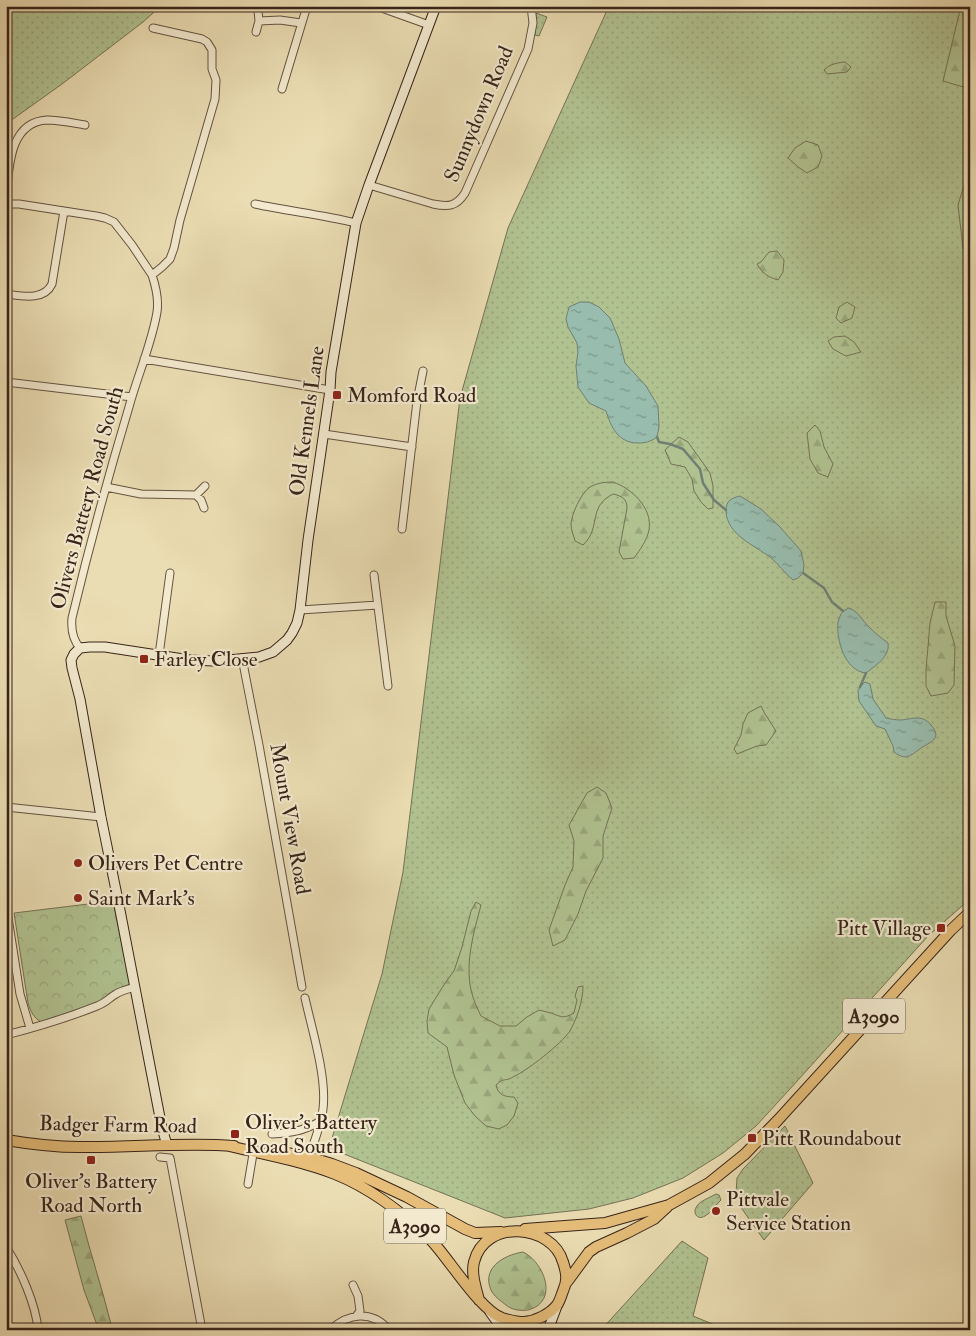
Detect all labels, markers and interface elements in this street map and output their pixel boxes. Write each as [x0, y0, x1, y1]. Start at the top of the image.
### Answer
street label: Sunnydown Road [438, 41, 520, 186]
street label: Old Kennels Lane [283, 344, 331, 498]
place label: Momford Road [347, 382, 477, 409]
street label: Olivers Battery Road South [44, 383, 130, 613]
marker: Momford Road [331, 389, 343, 401]
place label: Farley Close [154, 646, 258, 673]
marker: Farley Close [138, 653, 150, 665]
street label: Mount View Road [263, 741, 317, 897]
place label: Olivers Pet Centre [88, 850, 243, 877]
marker: Olivers Pet Centre [72, 857, 84, 869]
place label: Saint Mark's [88, 885, 195, 912]
marker: Saint Mark's [72, 892, 84, 904]
place label: Pitt Village [836, 915, 931, 942]
marker: Pitt Village [935, 922, 947, 934]
road number: A3090 [843, 998, 905, 1034]
place label: Oliver's Battery Road South [245, 1109, 378, 1160]
street label: Badger Farm Road [39, 1110, 198, 1140]
place label: Pitt Roundabout [762, 1125, 901, 1152]
marker: Oliver's Battery Road South [229, 1128, 241, 1140]
marker: Pitt Roundabout [746, 1132, 758, 1144]
marker: Oliver's Battery Road North [85, 1154, 97, 1166]
place label: Oliver's Battery Road North [25, 1168, 158, 1219]
place label: Pittvale Service Station [726, 1186, 851, 1237]
marker: Pittvale Service Station [710, 1205, 722, 1217]
road number: A3090 [384, 1208, 446, 1244]

